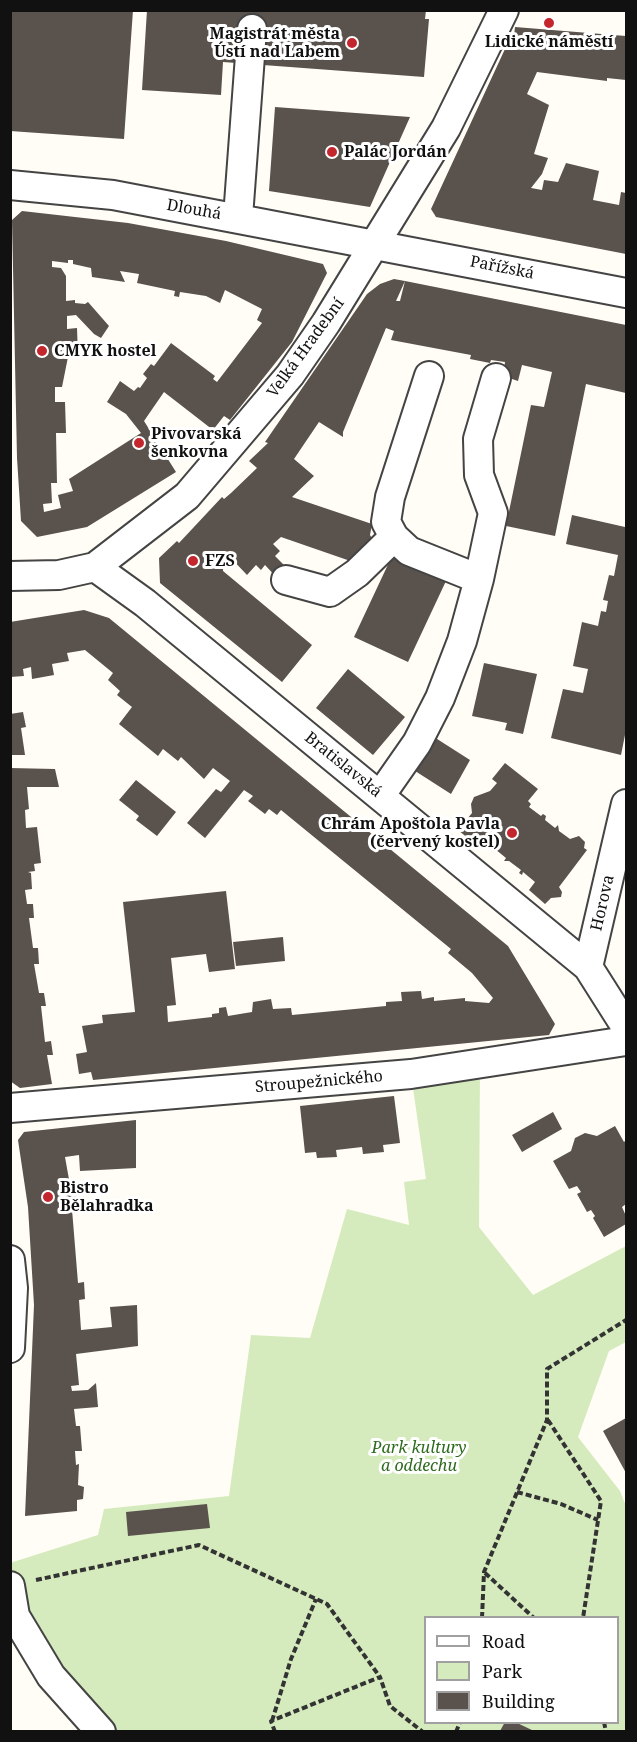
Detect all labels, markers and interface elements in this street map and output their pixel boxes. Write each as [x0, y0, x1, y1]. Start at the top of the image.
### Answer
marker: Lidické náměstí [542, 16, 556, 30]
place label: Magistrát města Ústí nad Labem [209, 24, 340, 62]
place label: Lidické náměstí [485, 32, 613, 52]
marker: Magistrát města Ústí nad Labem [345, 36, 359, 50]
place label: Palác Jordán [344, 142, 447, 162]
marker: Palác Jordán [325, 145, 339, 159]
street label: Dlouhá [165, 196, 223, 224]
street label: Pařížská [468, 252, 536, 284]
street label: Velká Hradební [263, 294, 349, 402]
place label: CMYK hostel [54, 341, 156, 361]
marker: CMYK hostel [35, 344, 49, 358]
place label: Pivovarská šenkovna [151, 424, 242, 462]
marker: Pivovarská šenkovna [132, 436, 146, 450]
place label: FZS [205, 551, 235, 571]
marker: FZS [186, 554, 200, 568]
street label: Bratislavská [301, 728, 385, 802]
place label: Chrám Apoštola Pavla (červený kostel) [321, 814, 500, 852]
marker: Chrám Apoštola Pavla (červený kostel) [505, 826, 519, 840]
street label: Horova [587, 873, 619, 933]
street label: Stroupežnického [254, 1067, 384, 1097]
place label: Bistro Bělahradka [60, 1178, 154, 1216]
marker: Bistro Bělahradka [41, 1190, 55, 1204]
park label: Park kultury a oddechu [372, 1438, 466, 1476]
legend [424, 1616, 619, 1724]
text: Road [482, 1629, 525, 1653]
text: Park [482, 1659, 522, 1683]
text: Building [482, 1689, 555, 1713]

